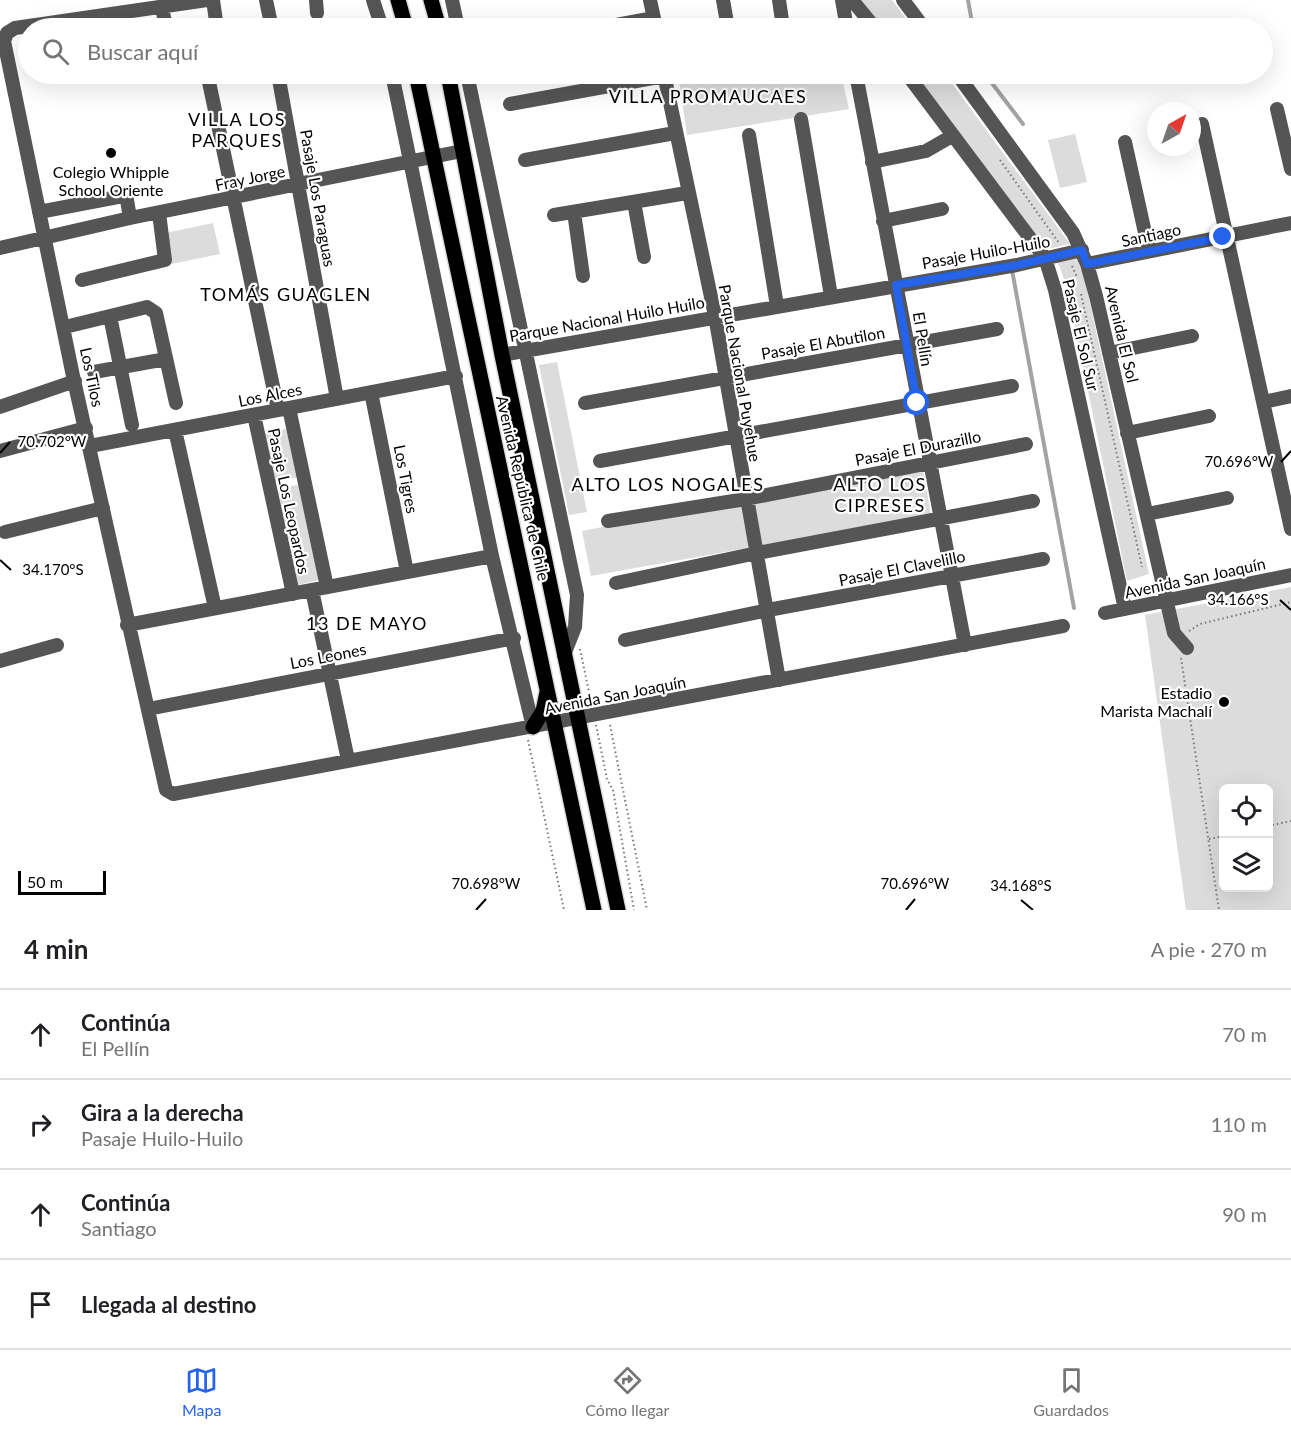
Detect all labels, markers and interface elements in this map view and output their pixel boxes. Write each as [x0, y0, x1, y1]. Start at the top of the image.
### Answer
search box [18, 18, 1273, 84]
icon: search [39, 35, 72, 68]
text: Buscar aquí [87, 38, 198, 65]
district label: VILLA PROMAUCAES [609, 85, 807, 107]
north arrow [1147, 102, 1201, 156]
district label: VILLA LOS PARQUES [188, 108, 286, 151]
street label: Pasaje Los Paraguas [297, 128, 340, 268]
marker: Colegio Whipple School Oriente [104, 146, 118, 160]
street label: Fray Jorge [213, 161, 287, 194]
place label: Colegio Whipple School Oriente [53, 162, 169, 199]
street label: Santiago [1119, 219, 1182, 250]
route end [1209, 223, 1235, 249]
street label: Pasaje Huilo-Huilo [920, 231, 1052, 272]
street label: Pasaje El Sol Sur [1059, 277, 1104, 393]
district label: TOMÁS GUAGLEN [200, 283, 372, 305]
street label: Parque Nacional Puyehue [716, 283, 765, 463]
street label: Avenida El Sol [1102, 284, 1143, 384]
street label: Parque Nacional Huilo Huilo [508, 292, 706, 345]
street label: El Pellín [910, 310, 937, 368]
street label: Pasaje El Abutilon [760, 322, 886, 363]
street label: Los Tilos [77, 345, 108, 408]
street label: Los Alces [236, 379, 304, 410]
route start [903, 389, 929, 415]
street label: Avenida República de Chile [493, 393, 554, 582]
street label: Pasaje Los Leopardos [265, 426, 314, 576]
street label: Pasaje El Durazillo [853, 426, 983, 469]
text: 70.702°W [18, 432, 87, 450]
street label: Los Tigres [391, 443, 422, 515]
text: 70.696°W [1205, 452, 1274, 470]
district label: ALTO LOS NOGALES [571, 473, 765, 495]
district label: ALTO LOS CIPRESES [833, 473, 927, 516]
street label: Pasaje El Clavelillo [837, 546, 967, 589]
street label: Avenida San Joaquín [1123, 553, 1267, 602]
text: 34.170°S [22, 560, 84, 578]
text: 34.166°S [1207, 590, 1269, 608]
district label: 13 DE MAYO [306, 612, 428, 634]
street label: Los Leones [288, 639, 368, 672]
street label: Avenida San Joaquín [543, 671, 687, 718]
place label: Estadio Marista Machalí [1100, 683, 1213, 720]
marker: Estadio Marista Machalí [1217, 695, 1231, 709]
map controls [1219, 784, 1273, 892]
button: locate [1219, 784, 1273, 838]
button: layers [1219, 838, 1273, 892]
scale bar [18, 868, 106, 896]
text: 50 m [27, 872, 63, 891]
text: 70.698°W [452, 874, 521, 892]
text: 70.696°W [881, 874, 950, 892]
text: 34.168°S [990, 876, 1052, 894]
text: 4 min [24, 933, 88, 965]
text: A pie · 270 m [1151, 937, 1267, 961]
text: Continúa [81, 1009, 170, 1036]
icon: ahead [24, 1018, 57, 1051]
text: 70 m [1222, 1022, 1267, 1046]
text: El Pellín [81, 1036, 150, 1060]
text: Gira a la derecha [81, 1099, 244, 1126]
icon: right [24, 1108, 57, 1141]
text: 110 m [1211, 1112, 1267, 1136]
text: Pasaje Huilo-Huilo [81, 1126, 243, 1150]
text: Continúa [81, 1189, 170, 1216]
icon: ahead [24, 1198, 57, 1231]
text: 90 m [1222, 1202, 1267, 1226]
text: Santiago [81, 1216, 157, 1240]
icon: arrive [24, 1288, 57, 1321]
text: Llegada al destino [81, 1291, 257, 1318]
tab: Mapa [182, 1364, 221, 1419]
tab: Cómo llegar [585, 1364, 669, 1419]
tab: Guardados [1033, 1364, 1109, 1419]

